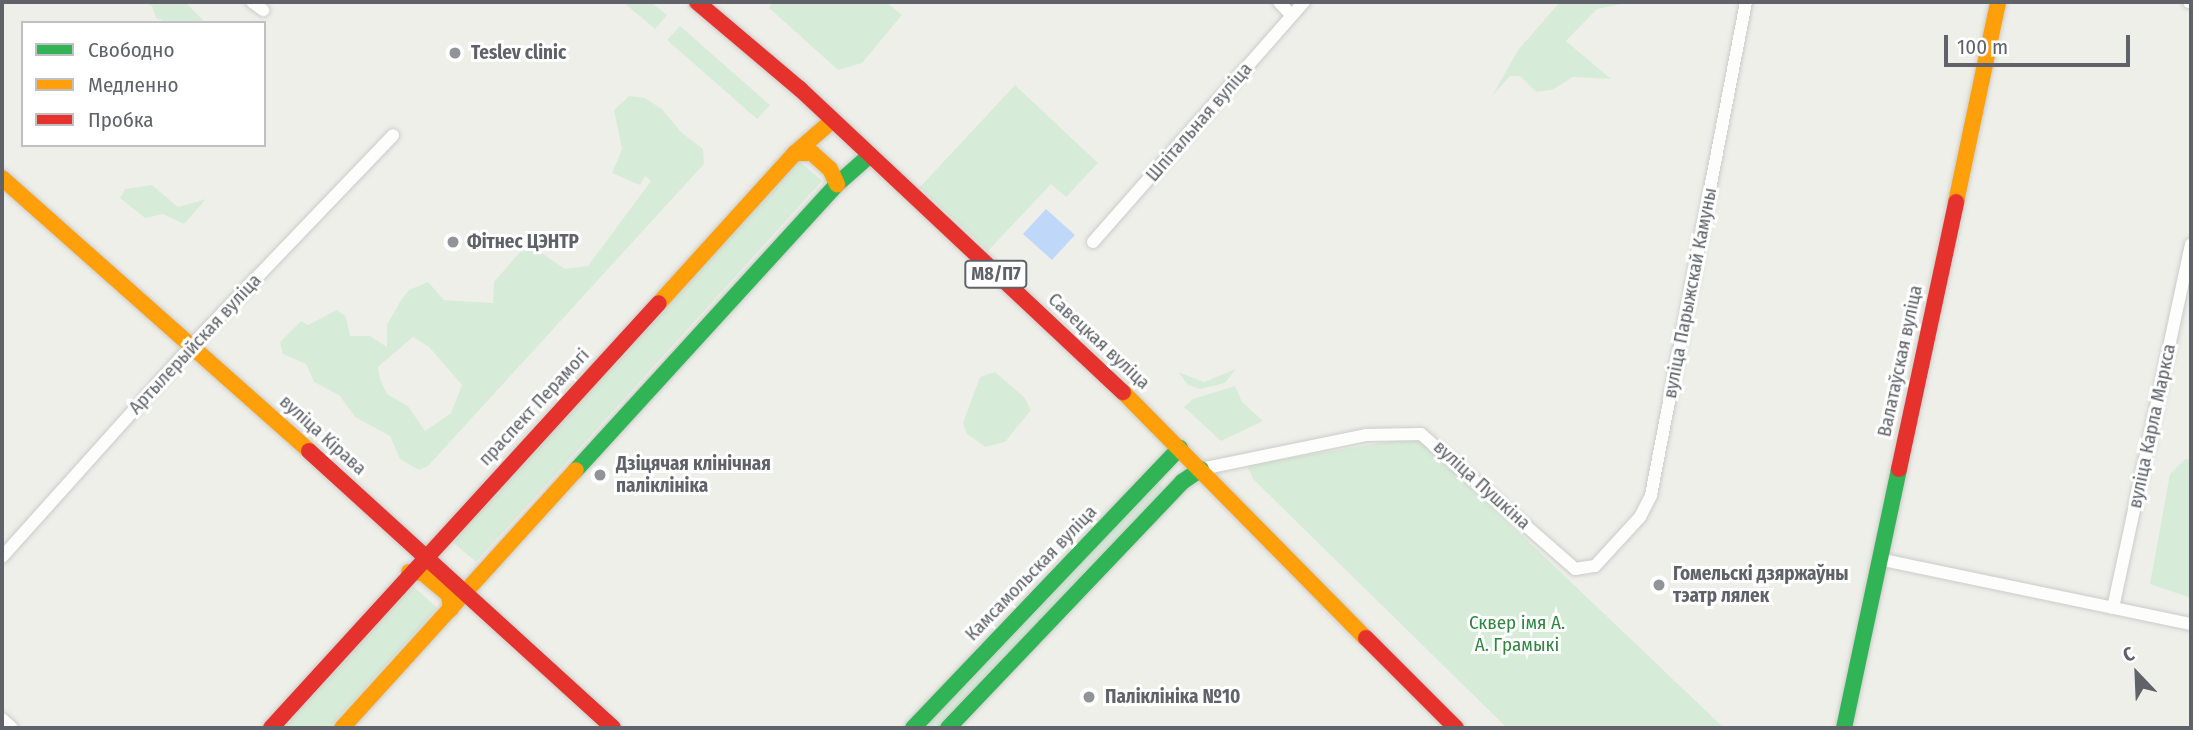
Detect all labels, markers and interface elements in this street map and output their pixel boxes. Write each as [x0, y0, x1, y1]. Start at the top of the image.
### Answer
legend [21, 21, 266, 147]
scale bar [1948, 21, 2134, 65]
text: 100 m [1957, 34, 2008, 60]
text: Свободно [88, 37, 174, 63]
place label: Teslev clinic [471, 42, 566, 64]
marker: Teslev clinic [445, 43, 465, 63]
street label: Шпітальная вуліца [1141, 58, 1257, 186]
text: Медленно [88, 72, 178, 98]
text: Пробка [88, 107, 154, 133]
street label: вуліца Парыжскай Камуны [1658, 186, 1722, 400]
place label: Фітнес ЦЭНТР [467, 231, 579, 253]
marker: Фітнес ЦЭНТР [445, 234, 461, 250]
road number: М8/П7 [963, 260, 1029, 288]
street label: Артылерыйская вуліца [124, 269, 266, 419]
street label: Валатаўская вуліца [1873, 283, 1927, 439]
street label: Савецкая вуліца [1043, 288, 1155, 394]
street label: вуліца Карла Маркса [2123, 342, 2181, 510]
street label: праспект Перамогі [474, 344, 594, 470]
street label: вуліца Кірава [275, 390, 371, 480]
street label: вуліца Пушкіна [1429, 436, 1535, 534]
place label: Дзіцячая клінічная паліклініка [616, 453, 771, 497]
marker: Дзіцячая клінічная паліклініка [590, 465, 610, 485]
street label: Камсамольская вуліца [960, 501, 1102, 645]
place label: Гомельскі дзяржаўны тэатр лялек [1673, 563, 1849, 607]
marker: Гомельскі дзяржаўны тэатр лялек [1651, 577, 1667, 593]
park label: Сквер імя А. А. Грамыкі [1469, 612, 1565, 656]
north arrow [2102, 639, 2172, 709]
text: С [2120, 642, 2138, 667]
place label: Паліклініка №10 [1105, 686, 1240, 708]
marker: Паліклініка №10 [1079, 687, 1099, 707]

